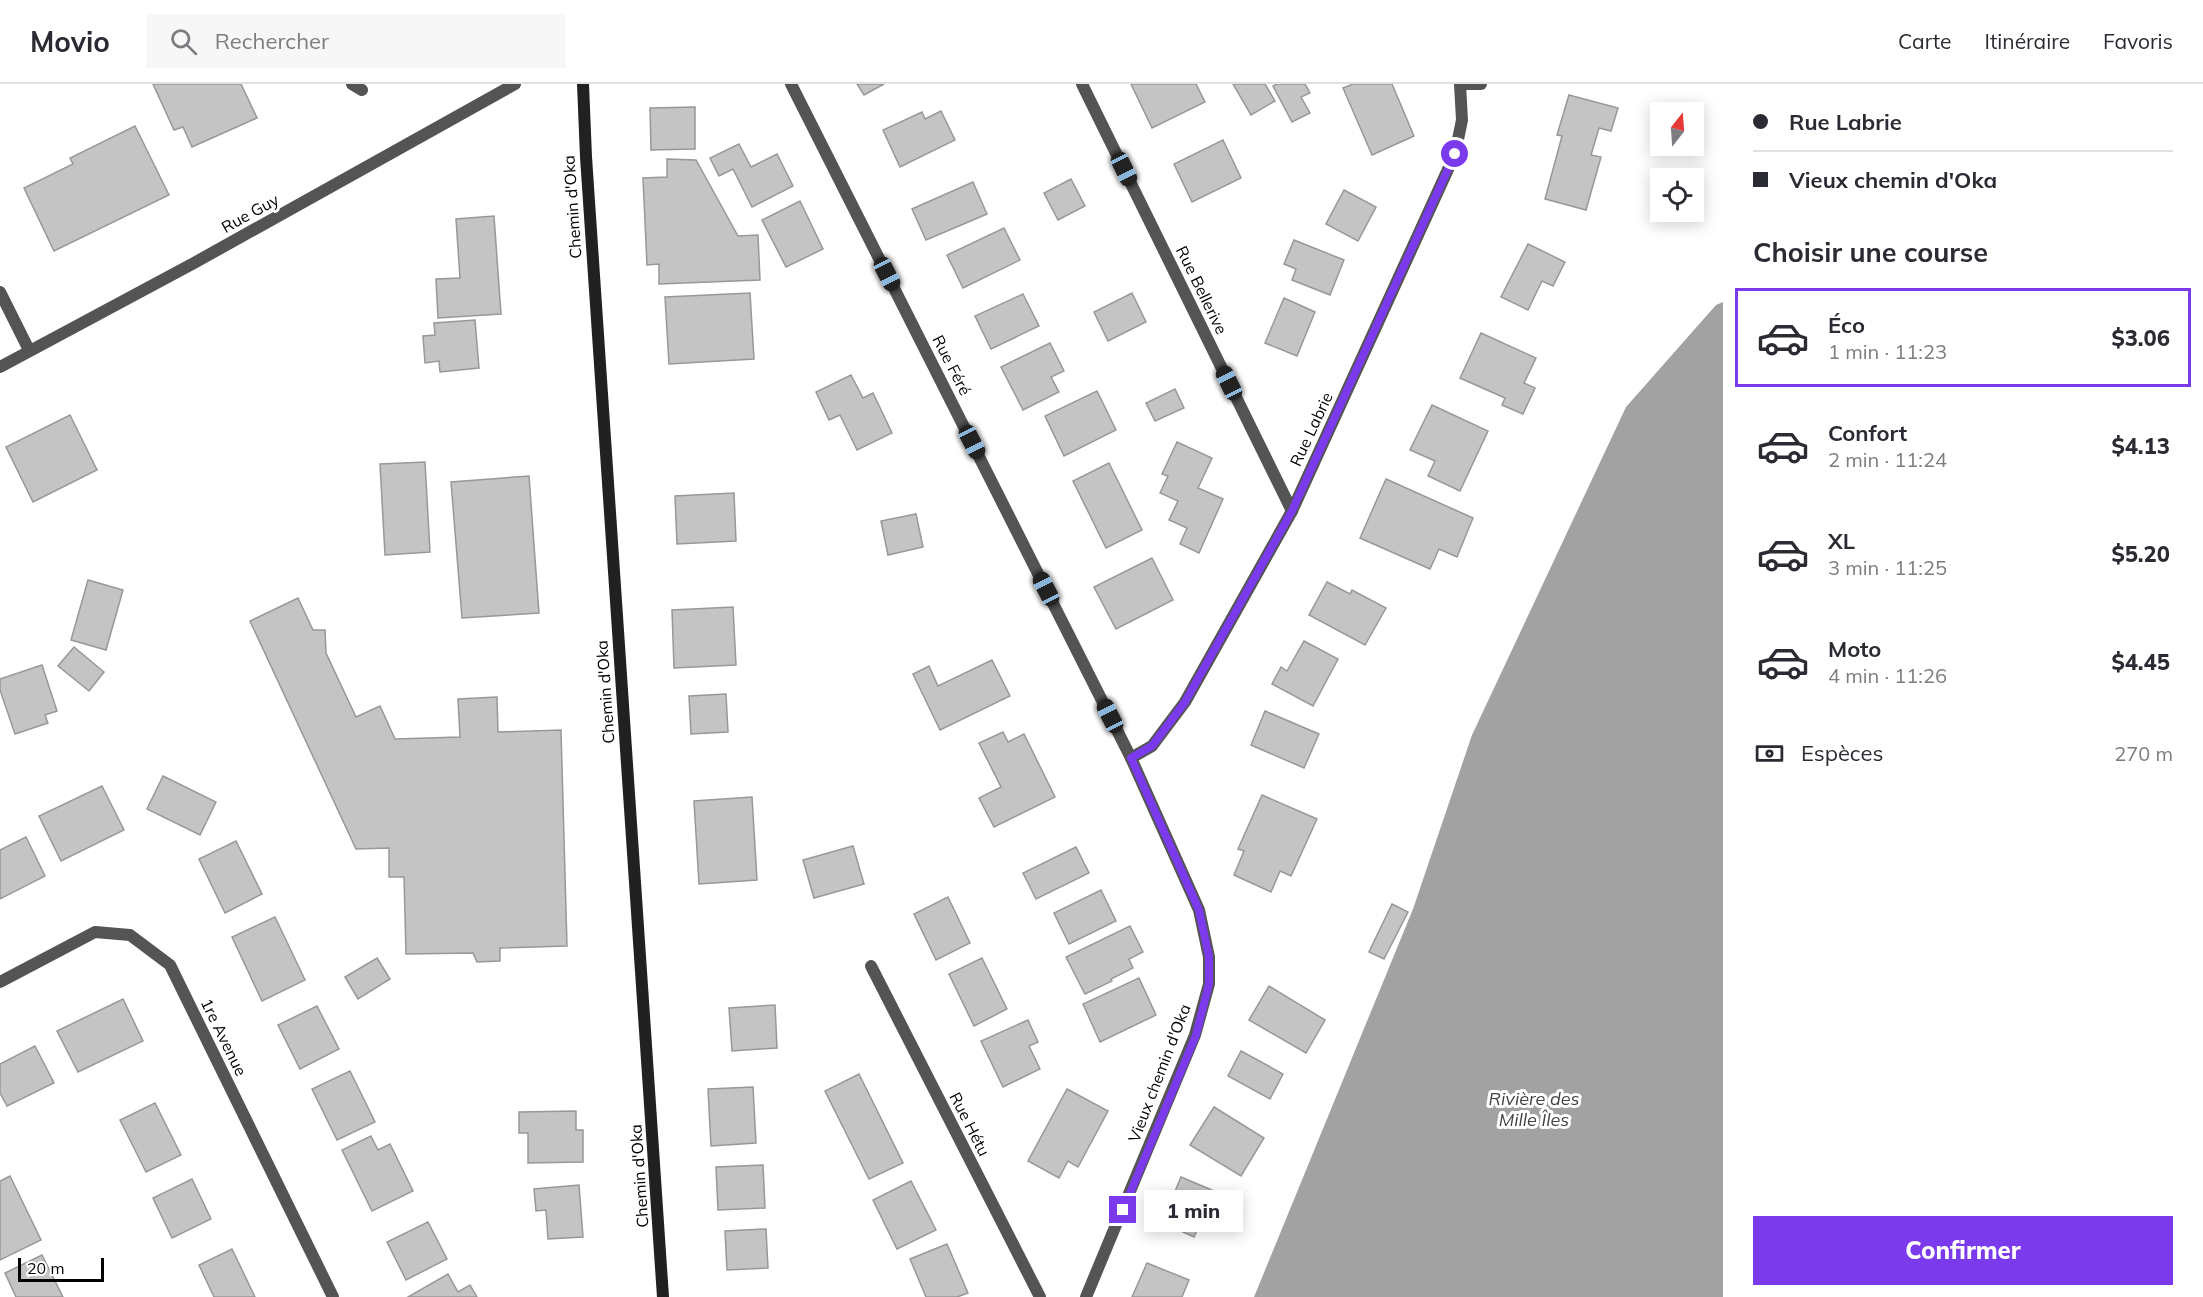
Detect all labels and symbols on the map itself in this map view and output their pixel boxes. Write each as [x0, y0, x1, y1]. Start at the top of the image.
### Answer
north arrow [1650, 102, 1704, 156]
route start [1441, 140, 1468, 167]
car [1108, 149, 1140, 189]
street label: Chemin d'Oka [558, 155, 586, 259]
street label: Rue Guy [218, 189, 283, 237]
street label: Rue Bellerive [1172, 243, 1232, 337]
car [871, 254, 903, 294]
street label: Rue Féré [928, 332, 976, 398]
car [1213, 363, 1245, 403]
street label: Rue Labrie [1285, 389, 1337, 469]
car [956, 422, 988, 462]
car [1030, 569, 1062, 609]
street label: Chemin d'Oka [591, 640, 619, 744]
car [1094, 696, 1126, 736]
street label: 1re Avenue [197, 995, 251, 1079]
street label: Vieux chemin d'Oka [1123, 1001, 1195, 1145]
water label: Rivière des Mille Îles [1489, 1087, 1579, 1131]
street label: Rue Hétu [945, 1089, 995, 1159]
street label: Chemin d'Oka [625, 1124, 653, 1228]
callout: 1 min [1144, 1189, 1243, 1231]
route end [1109, 1196, 1136, 1223]
scale bar [18, 1255, 104, 1282]

